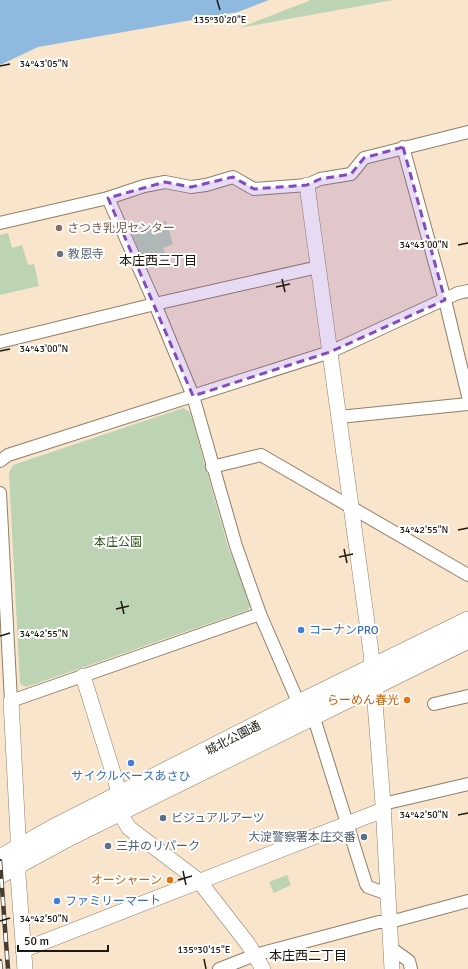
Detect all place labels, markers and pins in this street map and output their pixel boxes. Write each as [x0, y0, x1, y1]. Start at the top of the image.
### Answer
place label: さつき乳児センター [67, 221, 175, 236]
marker: さつき乳児センター [54, 223, 64, 233]
place label: 教恩寺 [68, 247, 104, 262]
marker: 教恩寺 [55, 249, 65, 259]
place label: コーナンPRO [309, 623, 379, 638]
marker: コーナンPRO [296, 625, 306, 635]
place label: らーめん春光 [327, 693, 399, 708]
marker: らーめん春光 [402, 695, 412, 705]
marker: サイクルベースあさひ [126, 758, 136, 768]
place label: サイクルベースあさひ [72, 769, 190, 784]
place label: ビジュアルアーツ [171, 811, 265, 826]
marker: ビジュアルアーツ [158, 813, 168, 823]
place label: 大淀警察署本庄交番 [248, 830, 356, 845]
marker: 大淀警察署本庄交番 [359, 832, 369, 842]
place label: 三井のリパーク [116, 839, 200, 854]
marker: 三井のリパーク [103, 841, 113, 851]
place label: オーシャーン [91, 873, 162, 888]
marker: オーシャーン [165, 875, 175, 885]
place label: ファミリーマート [65, 894, 161, 909]
marker: ファミリーマート [52, 896, 62, 906]

